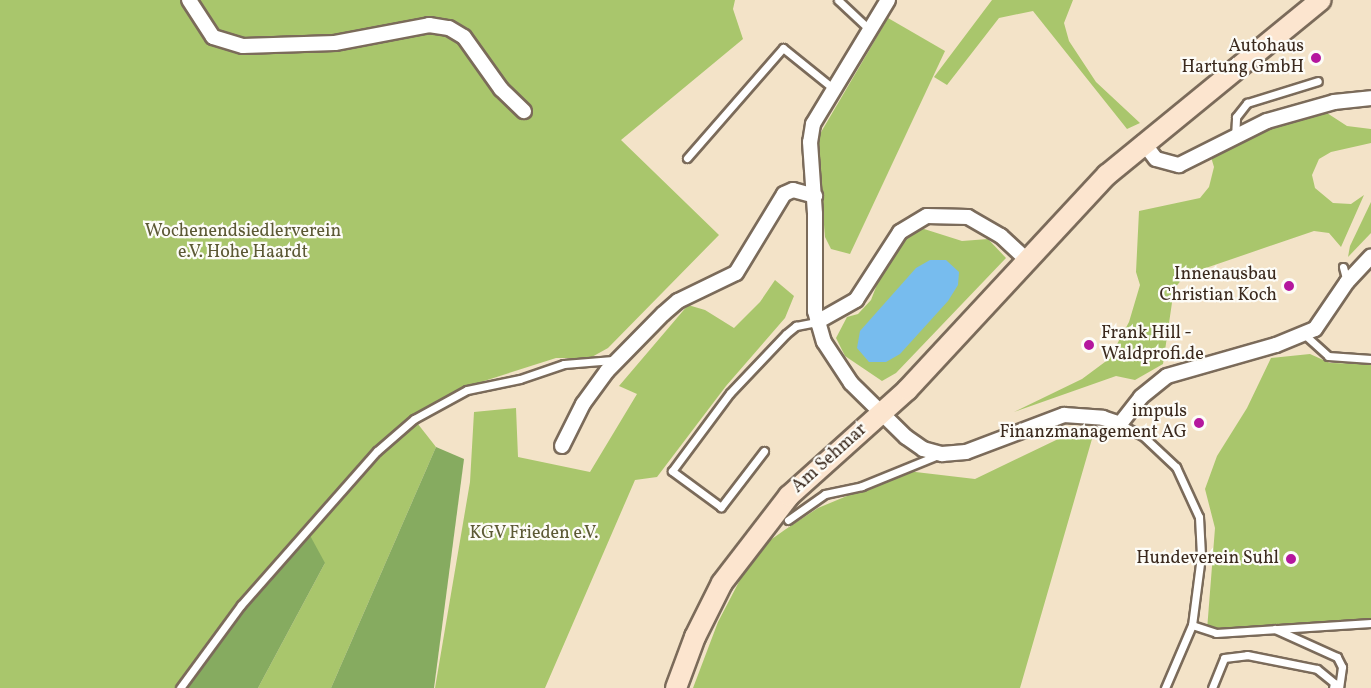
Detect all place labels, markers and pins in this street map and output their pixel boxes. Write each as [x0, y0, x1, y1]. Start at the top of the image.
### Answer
place label: Autohaus Hartung GmbH [1181, 37, 1304, 80]
marker: Autohaus Hartung GmbH [1309, 51, 1323, 65]
place label: Innenausbau Christian Koch [1159, 265, 1277, 308]
marker: Innenausbau Christian Koch [1282, 279, 1296, 293]
place label: Frank Hill - Waldprofi.de [1101, 324, 1204, 366]
marker: Frank Hill - Waldprofi.de [1082, 338, 1096, 352]
place label: impuls Finanzmanagement AG [1000, 402, 1187, 444]
marker: impuls Finanzmanagement AG [1192, 416, 1206, 430]
place label: Hundeverein Suhl [1136, 548, 1279, 570]
marker: Hundeverein Suhl [1284, 552, 1298, 566]

